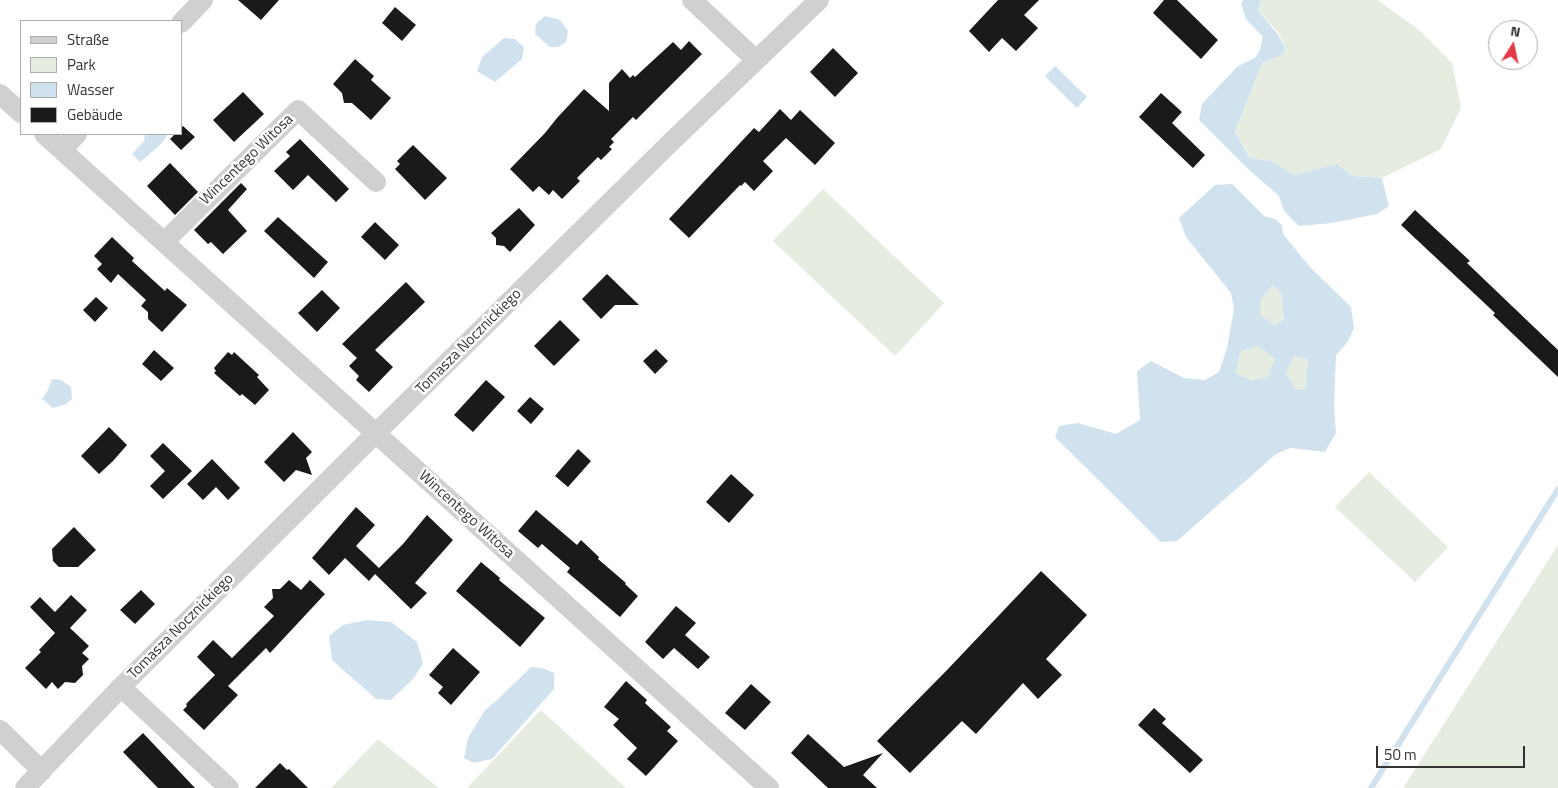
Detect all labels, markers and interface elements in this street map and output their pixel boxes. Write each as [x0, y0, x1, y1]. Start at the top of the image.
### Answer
legend [20, 20, 182, 135]
north arrow [1488, 20, 1538, 70]
text: N [1509, 20, 1522, 42]
text: Straße [67, 28, 109, 51]
text: Park [67, 53, 96, 76]
text: Wasser [67, 78, 114, 101]
text: Gebäude [67, 103, 123, 126]
street label: Wincentego Witosa [197, 111, 297, 209]
street label: Tomasza Nocznickiego [412, 285, 526, 399]
street label: Wincentego Witosa [414, 467, 518, 563]
street label: Tomasza Nocznickiego [124, 570, 238, 684]
scale bar [1378, 736, 1527, 768]
text: 50 m [1384, 743, 1417, 766]

